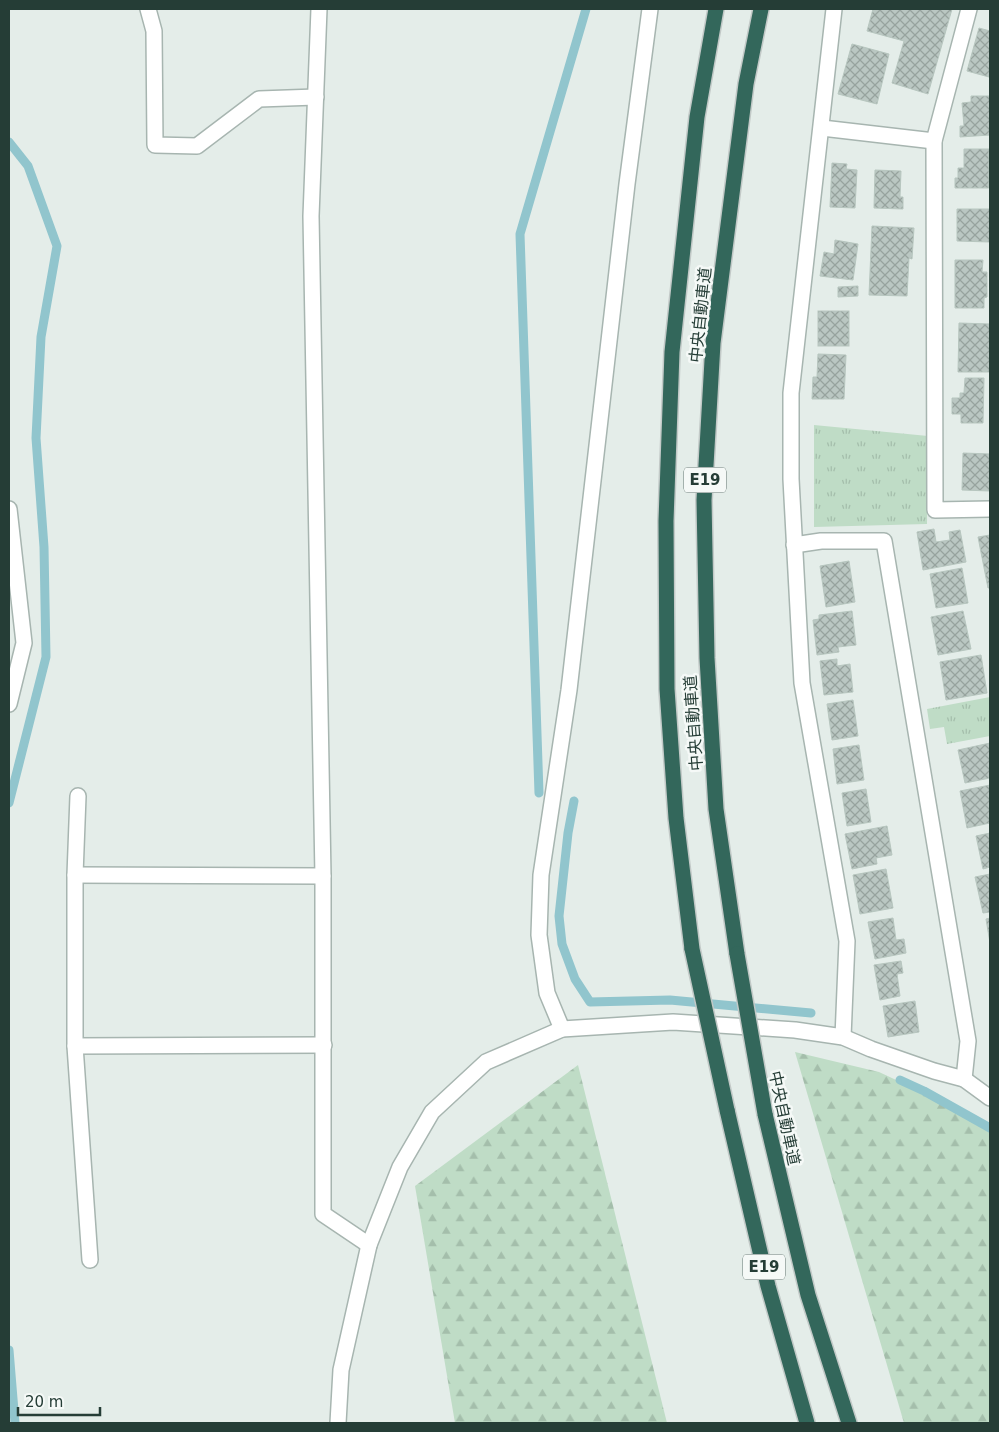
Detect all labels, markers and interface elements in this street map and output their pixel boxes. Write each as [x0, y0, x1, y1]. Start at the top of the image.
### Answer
street label: 中央自動車道 [686, 266, 715, 364]
road number: E19 [684, 468, 726, 492]
street label: 中央自動車道 [681, 674, 706, 772]
street label: 中央自動車道 [765, 1069, 804, 1167]
road number: E19 [743, 1254, 785, 1280]
scale bar [18, 1384, 100, 1416]
text: 20 m [25, 1393, 63, 1411]

